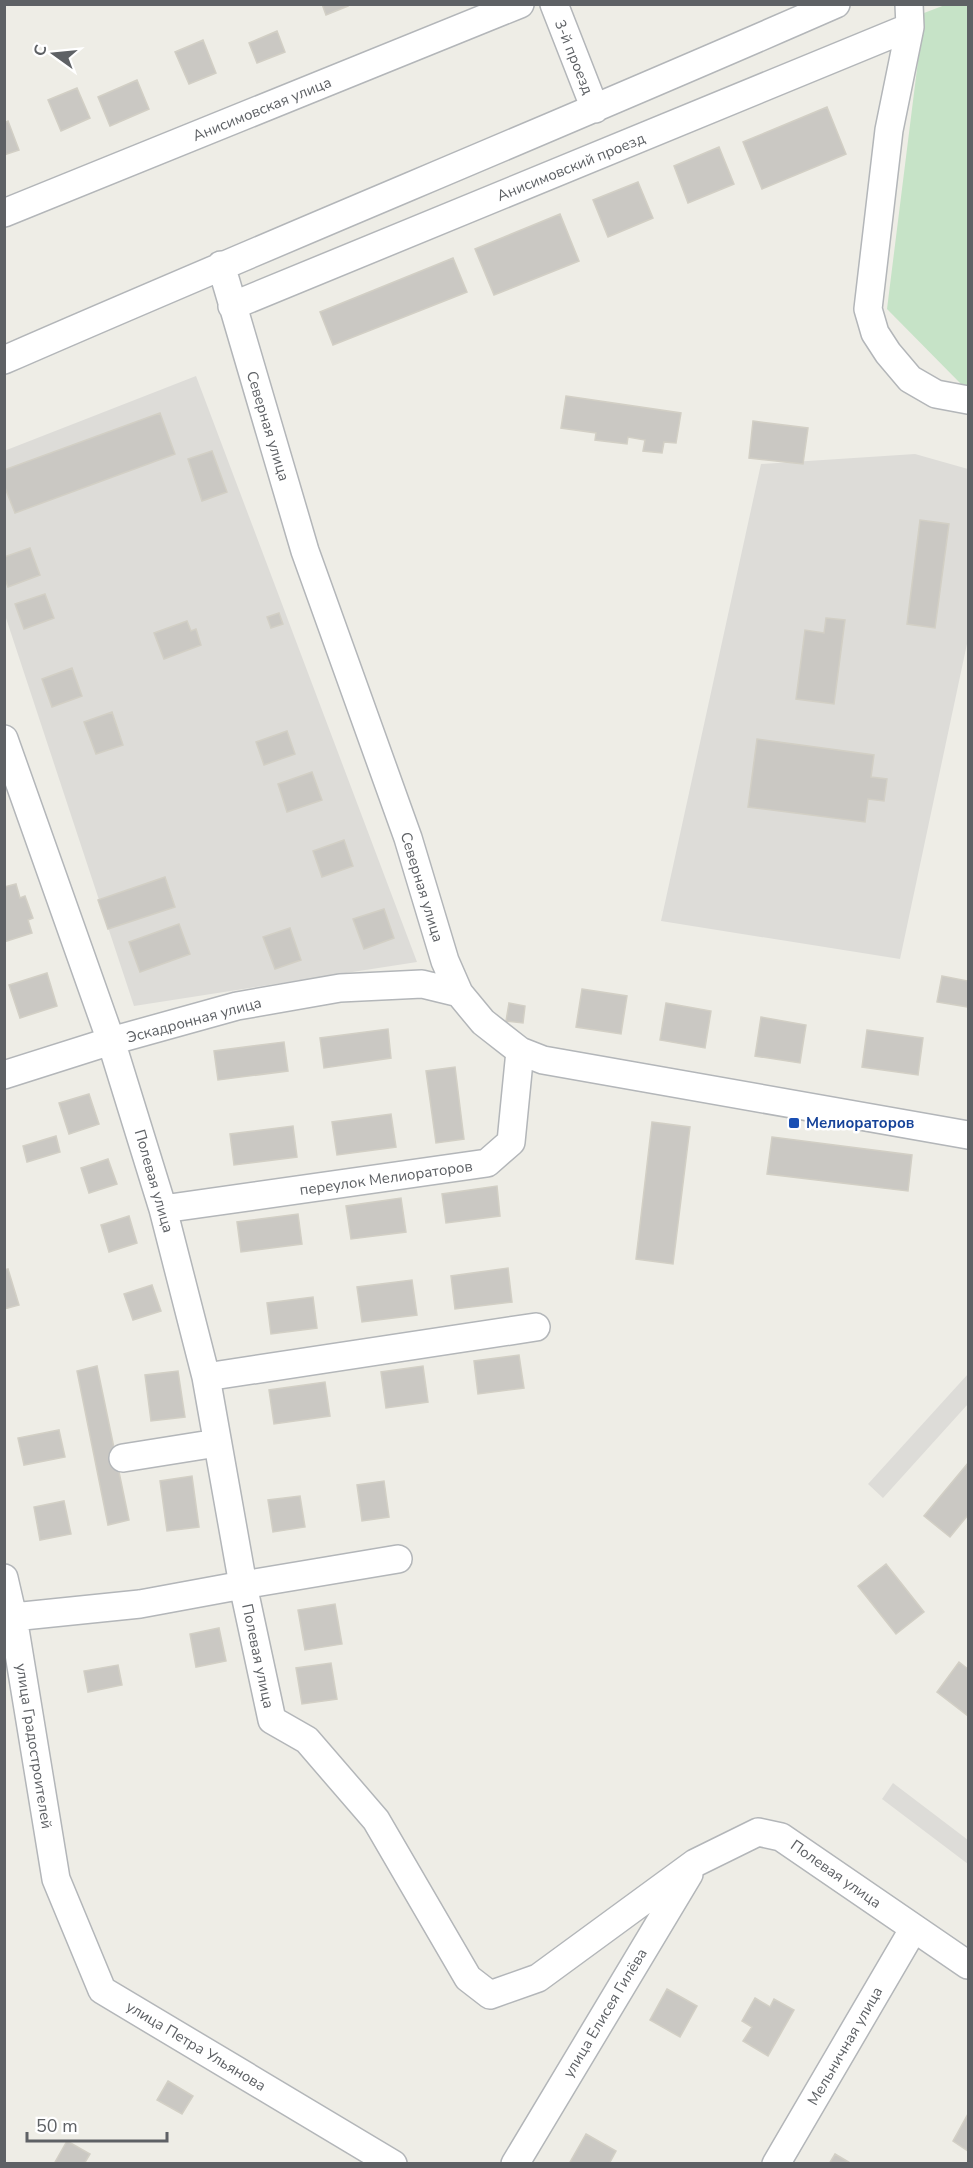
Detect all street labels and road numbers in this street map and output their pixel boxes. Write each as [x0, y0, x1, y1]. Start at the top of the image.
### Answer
street label: 3-й проезд [550, 17, 598, 97]
street label: Анисимовская улица [190, 72, 334, 146]
street label: Анисимовский проезд [494, 128, 648, 206]
street label: Северная улица [242, 369, 294, 483]
street label: Северная улица [396, 830, 448, 944]
street label: Эскадронная улица [124, 992, 264, 1048]
street label: Полевая улица [130, 1127, 178, 1235]
street label: переулок Мелиораторов [298, 1156, 474, 1200]
street label: Полевая улица [237, 1602, 279, 1710]
street label: улица Градостроителей [11, 1662, 57, 1830]
street label: Полевая улица [787, 1835, 885, 1913]
street label: улица Елисея Гилёва [558, 1945, 652, 2081]
street label: Мельничная улица [803, 1983, 887, 2109]
street label: улица Петра Ульянова [122, 1996, 270, 2096]

